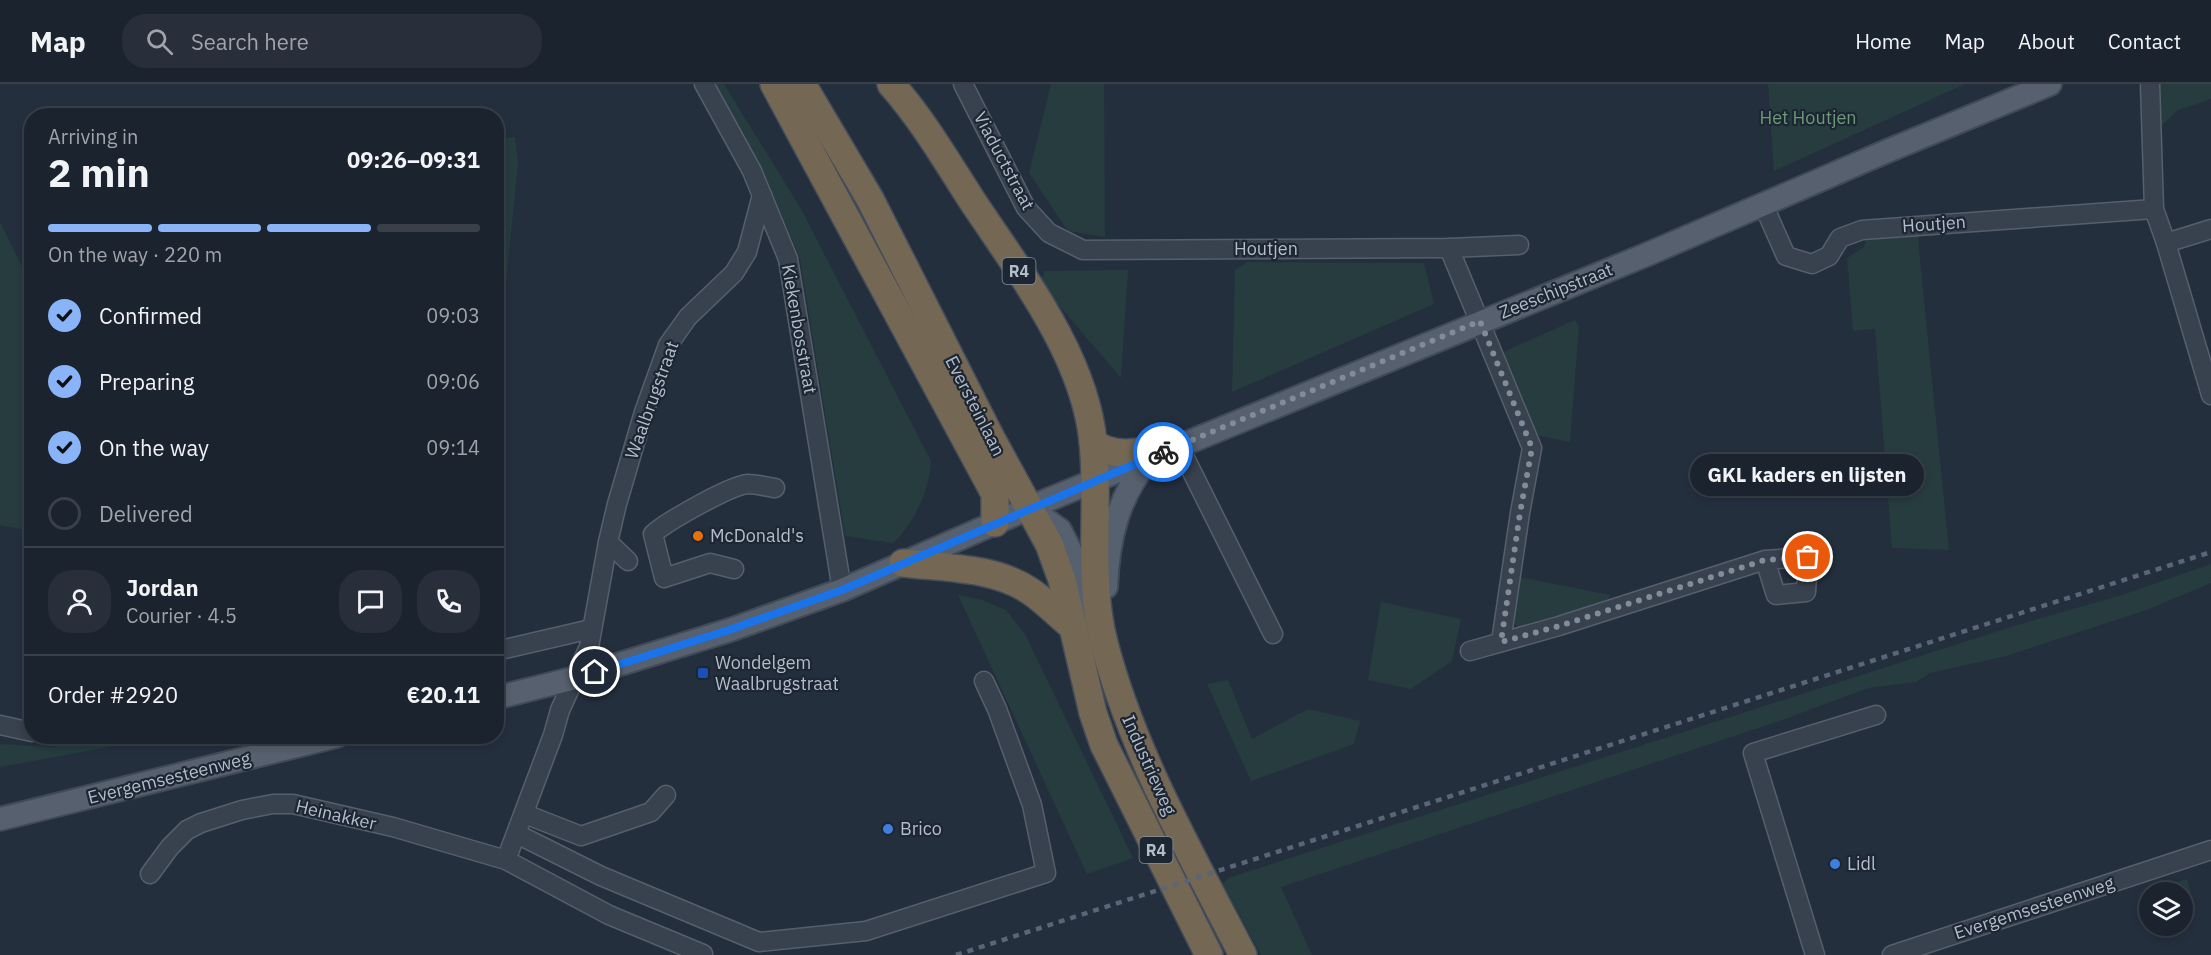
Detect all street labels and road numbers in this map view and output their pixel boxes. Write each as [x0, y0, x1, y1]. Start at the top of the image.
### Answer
street label: Viaductstraat [969, 108, 1040, 214]
street label: Houtjen [1901, 210, 1967, 237]
street label: Houtjen [1234, 237, 1298, 260]
street label: Zeeschipstraat [1496, 257, 1616, 324]
road number: R4 [1002, 258, 1036, 284]
street label: Kiekenbosstraat [777, 262, 822, 396]
street label: Waalbrugstraat [620, 338, 684, 462]
street label: Eversteinlaan [940, 352, 1011, 460]
street label: Industrieweg [1117, 711, 1182, 819]
street label: Evergemsesteenweg [85, 746, 253, 809]
street label: Heinakker [294, 794, 379, 835]
road number: R4 [1140, 837, 1172, 863]
street label: Evergemsesteenweg [1951, 871, 2117, 944]

